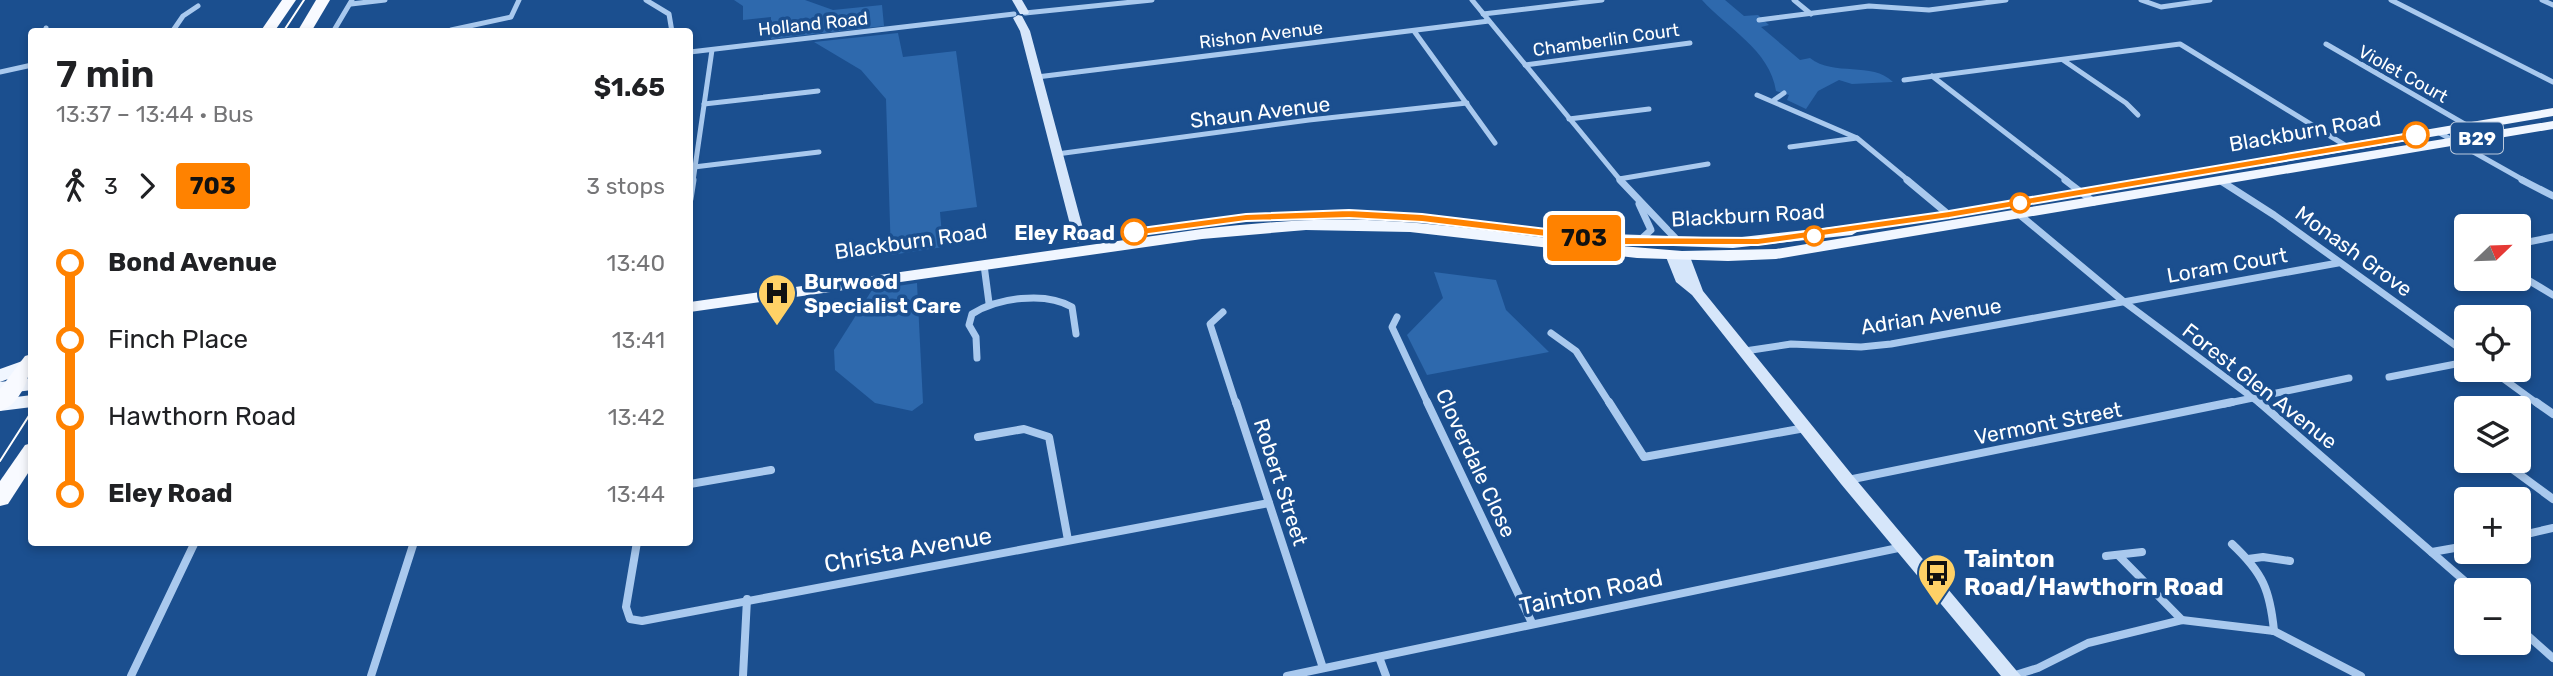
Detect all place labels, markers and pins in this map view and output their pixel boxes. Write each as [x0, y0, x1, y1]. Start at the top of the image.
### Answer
unlabelled marker [2403, 122, 2429, 148]
unlabelled marker [2010, 193, 2030, 213]
marker: Eley Road [1121, 219, 1147, 245]
place label: Eley Road [1014, 220, 1115, 245]
unlabelled marker [1804, 226, 1824, 246]
place label: Burwood Specialist Care [804, 269, 961, 318]
hospital icon: Burwood Specialist Care [756, 272, 798, 327]
place label: Tainton Road/Hawthorn Road [1964, 545, 2224, 601]
bus stop icon: Tainton Road/Hawthorn Road [1916, 552, 1958, 607]

